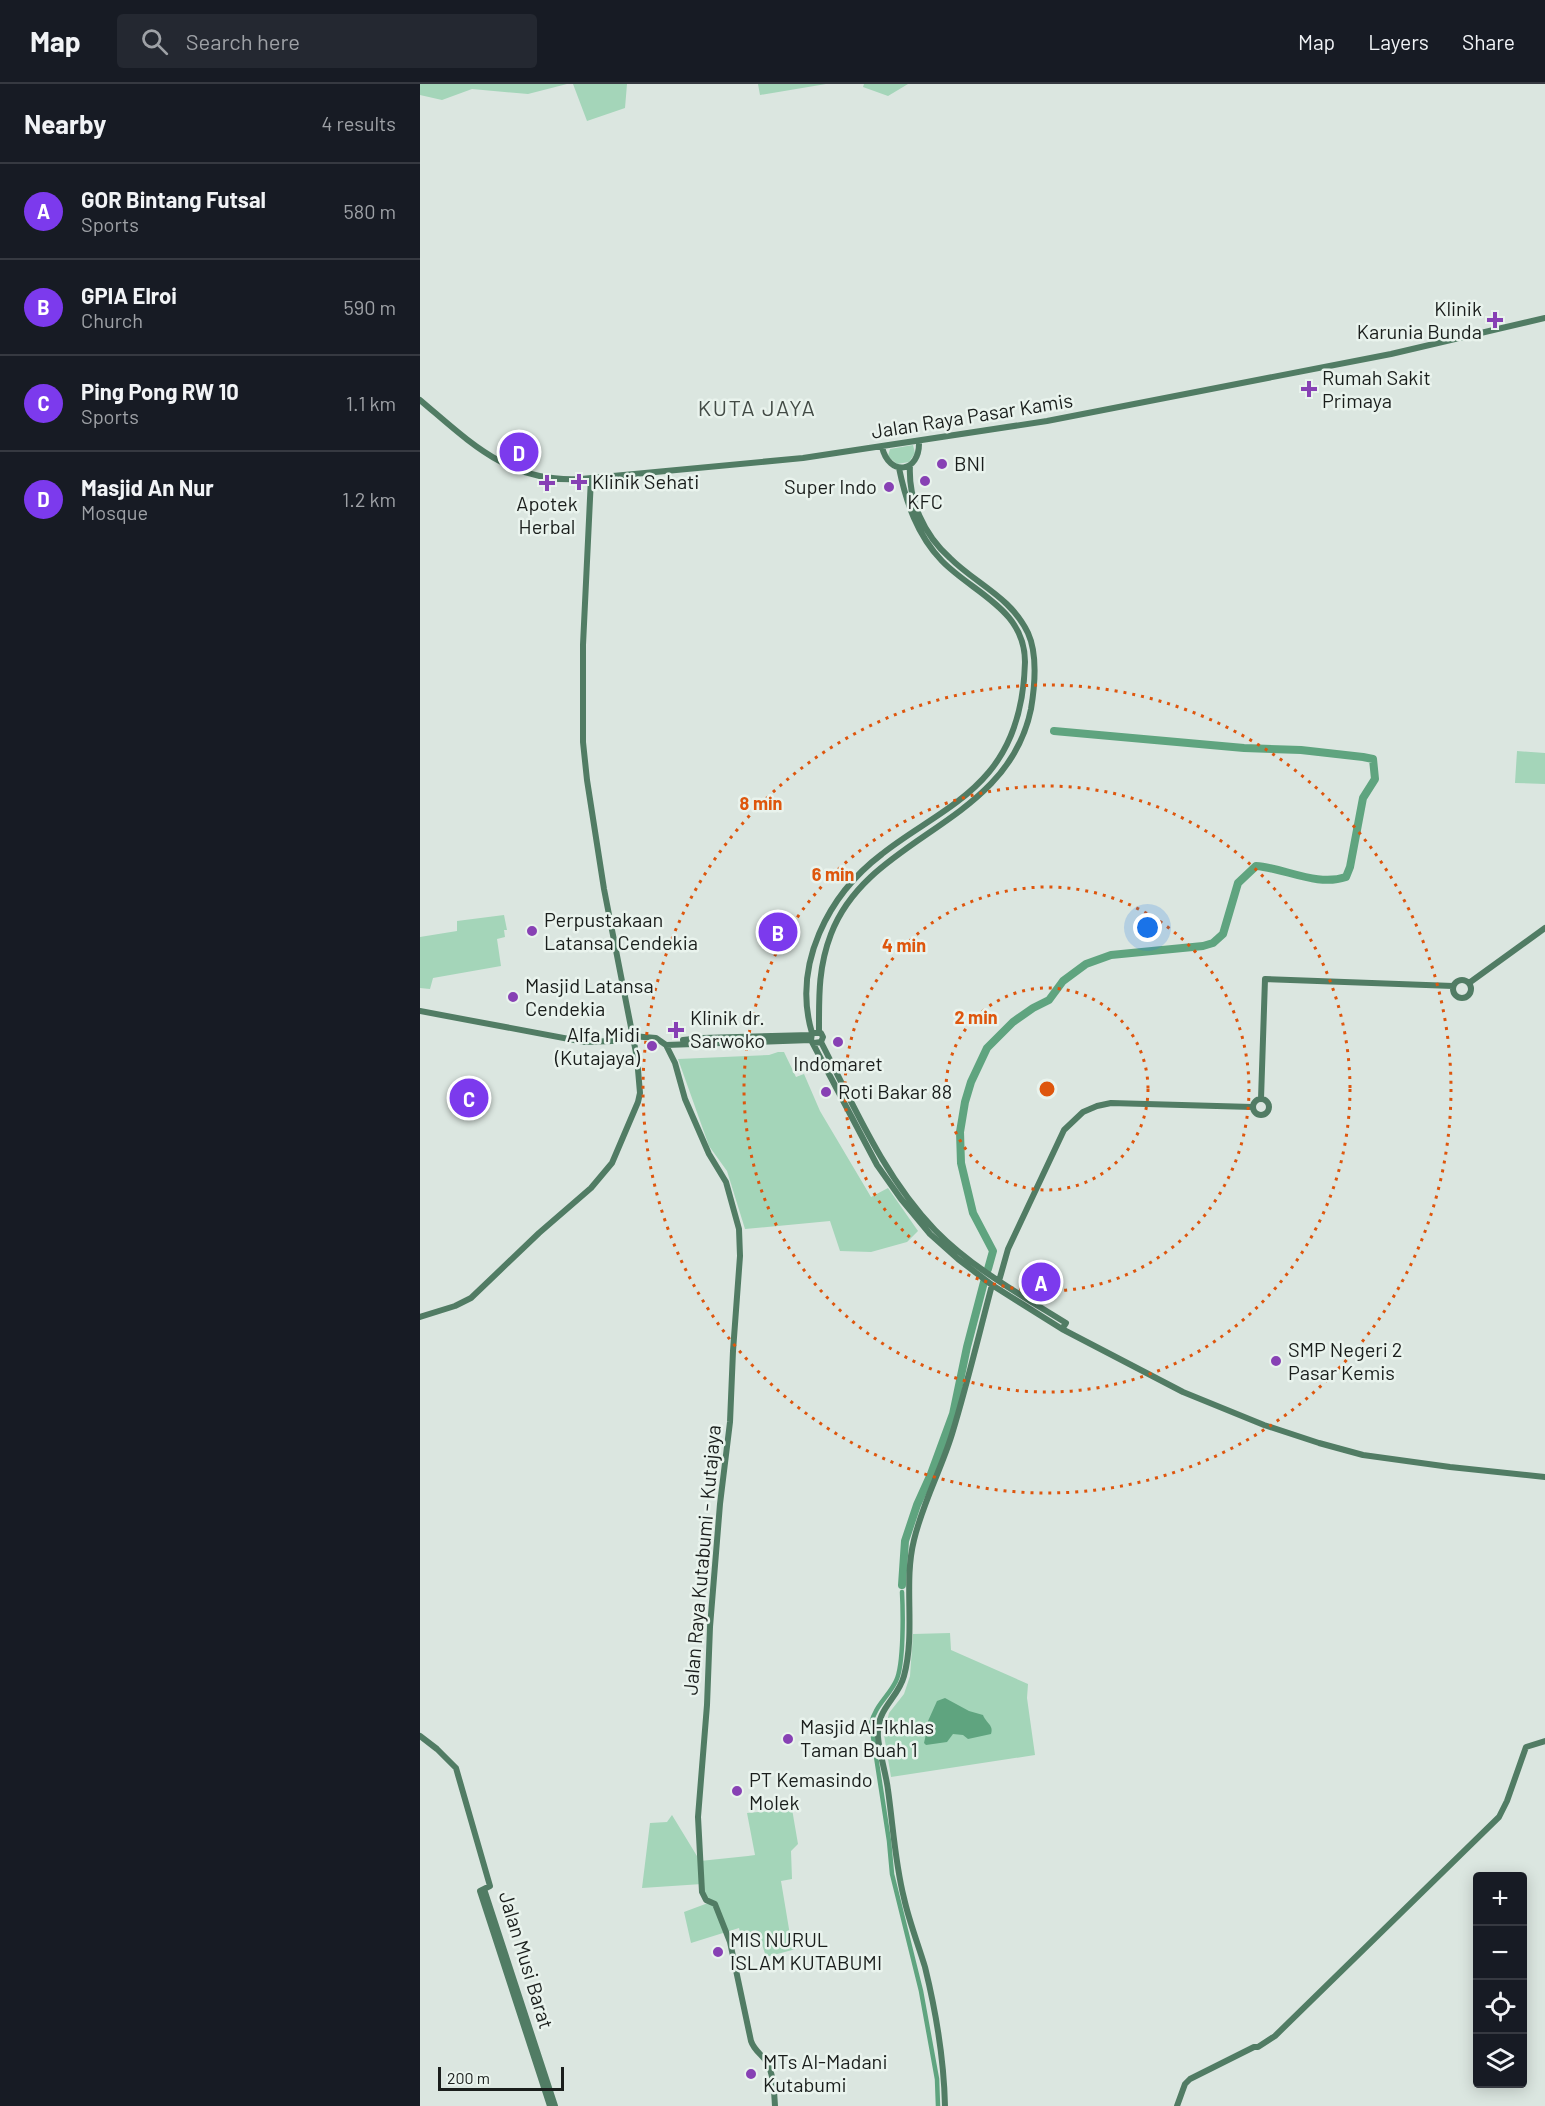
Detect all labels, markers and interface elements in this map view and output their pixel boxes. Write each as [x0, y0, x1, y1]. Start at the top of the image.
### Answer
search box [117, 14, 537, 68]
text: Map [30, 24, 81, 58]
icon: search [138, 25, 171, 58]
text: Search here [186, 28, 300, 54]
text: Map [1298, 29, 1335, 54]
text: Layers [1368, 29, 1429, 54]
text: Share [1462, 29, 1515, 54]
text: Nearby [24, 108, 106, 139]
text: 4 results [321, 111, 396, 135]
text: GOR Bintang Futsal [81, 186, 266, 212]
text: A [37, 199, 50, 223]
text: 580 m [343, 199, 396, 223]
text: Sports [81, 212, 139, 236]
text: GPIA Elroi [81, 282, 177, 308]
text: B [37, 295, 50, 319]
text: 590 m [343, 295, 396, 319]
place label: Klinik Karunia Bunda [1357, 296, 1482, 343]
text: Church [81, 308, 143, 332]
marker: Klinik Karunia Bunda [1486, 311, 1504, 329]
place label: Rumah Sakit Primaya [1322, 365, 1431, 412]
text: Ping Pong RW 10 [81, 378, 239, 404]
marker: Rumah Sakit Primaya [1300, 380, 1318, 398]
street label: Jalan Raya Pasar Kamis [869, 387, 1074, 443]
text: C [37, 391, 50, 415]
text: 1.1 km [346, 391, 396, 415]
district label: KUTA JAYA [698, 394, 816, 420]
text: Sports [81, 404, 139, 428]
pin: D [500, 430, 538, 475]
place label: BNI [954, 451, 985, 475]
marker: BNI [935, 457, 949, 471]
place label: Klinik Sehati [592, 469, 699, 493]
marker: Klinik Sehati [570, 473, 588, 491]
text: Masjid An Nur [81, 474, 214, 500]
place label: Super Indo [784, 474, 877, 498]
marker: KFC [918, 474, 932, 488]
marker: Apotek Herbal [540, 476, 554, 490]
marker: Super Indo [882, 480, 896, 494]
text: D [37, 487, 50, 511]
text: 1.2 km [342, 487, 396, 511]
place label: KFC [907, 489, 943, 513]
place label: Apotek Herbal [516, 491, 578, 538]
text: Mosque [81, 500, 148, 524]
text: 8 min [740, 792, 782, 814]
text: 6 min [812, 863, 854, 885]
place label: Perpustakaan Latansa Cendekia [544, 907, 698, 954]
pin: B [758, 910, 798, 954]
your location [1133, 913, 1162, 942]
marker: Perpustakaan Latansa Cendekia [525, 924, 539, 938]
text: 4 min [882, 934, 926, 956]
place label: Masjid Latansa Cendekia [525, 973, 654, 1020]
marker: Masjid Latansa Cendekia [506, 990, 520, 1004]
place label: Klinik dr. Sarwoko [690, 1005, 765, 1052]
text: 2 min [954, 1006, 998, 1028]
marker: Klinik dr. Sarwoko [667, 1021, 685, 1039]
place label: Alfa Midi (Kutajaya) [554, 1022, 641, 1069]
marker: Indomaret [831, 1035, 845, 1049]
marker: Alfa Midi (Kutajaya) [645, 1039, 659, 1053]
place label: Indomaret [793, 1051, 883, 1075]
pin: C [449, 1076, 488, 1120]
place label: Roti Bakar 88 [838, 1079, 952, 1103]
centre of rings [1037, 1079, 1057, 1099]
marker: Roti Bakar 88 [819, 1085, 833, 1099]
pin: A [1022, 1260, 1060, 1304]
place label: SMP Negeri 2 Pasar Kemis [1288, 1337, 1402, 1384]
marker: SMP Negeri 2 Pasar Kemis [1269, 1354, 1283, 1368]
street label: Jalan Raya Kutabumi - Kutajaya [677, 1424, 725, 1696]
place label: Masjid Al-Ikhlas Taman Buah 1 [800, 1714, 934, 1761]
marker: Masjid Al-Ikhlas Taman Buah 1 [781, 1732, 795, 1746]
place label: PT Kemasindo Molek [749, 1767, 873, 1814]
marker: PT Kemasindo Molek [730, 1784, 744, 1798]
map controls [1473, 1872, 1527, 2088]
button: + [1473, 1872, 1527, 1926]
street label: Jalan Musi Barat [495, 1888, 559, 2031]
button: − [1473, 1926, 1527, 1980]
place label: MIS NURUL ISLAM KUTABUMI [730, 1927, 882, 1974]
marker: MIS NURUL ISLAM KUTABUMI [711, 1945, 725, 1959]
button: locate [1473, 1980, 1527, 2034]
button: layers [1473, 2034, 1527, 2088]
place label: MTs Al-Madani Kutabumi [763, 2049, 887, 2096]
scale bar [438, 2064, 564, 2092]
marker: MTs Al-Madani Kutabumi [744, 2067, 758, 2081]
text: 200 m [447, 2068, 490, 2087]

